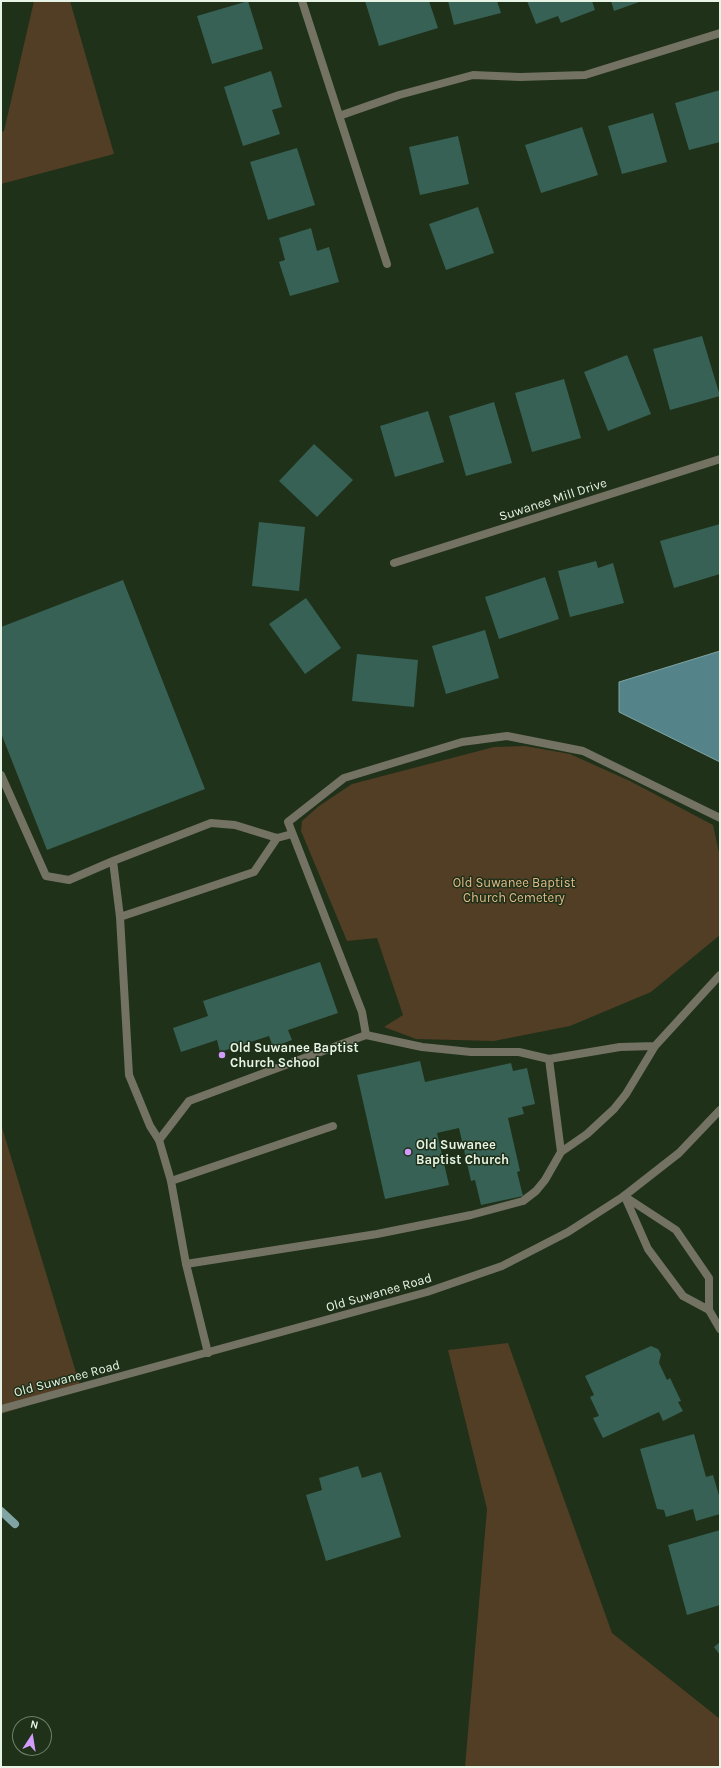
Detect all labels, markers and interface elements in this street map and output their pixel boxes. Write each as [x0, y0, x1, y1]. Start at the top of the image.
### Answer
street label: Suwanee Mill Drive [497, 475, 609, 525]
park label: Old Suwanee Baptist Church Cemetery [453, 875, 575, 906]
place label: Old Suwanee Baptist Church School [230, 1040, 359, 1071]
marker: Old Suwanee Baptist Church School [217, 1050, 227, 1060]
place label: Old Suwanee Baptist Church [416, 1137, 509, 1168]
marker: Old Suwanee Baptist Church [403, 1147, 413, 1157]
street label: Old Suwanee Road [324, 1270, 434, 1316]
street label: Old Suwanee Road [12, 1357, 122, 1401]
north arrow [12, 1716, 52, 1756]
text: N [29, 1718, 40, 1732]

